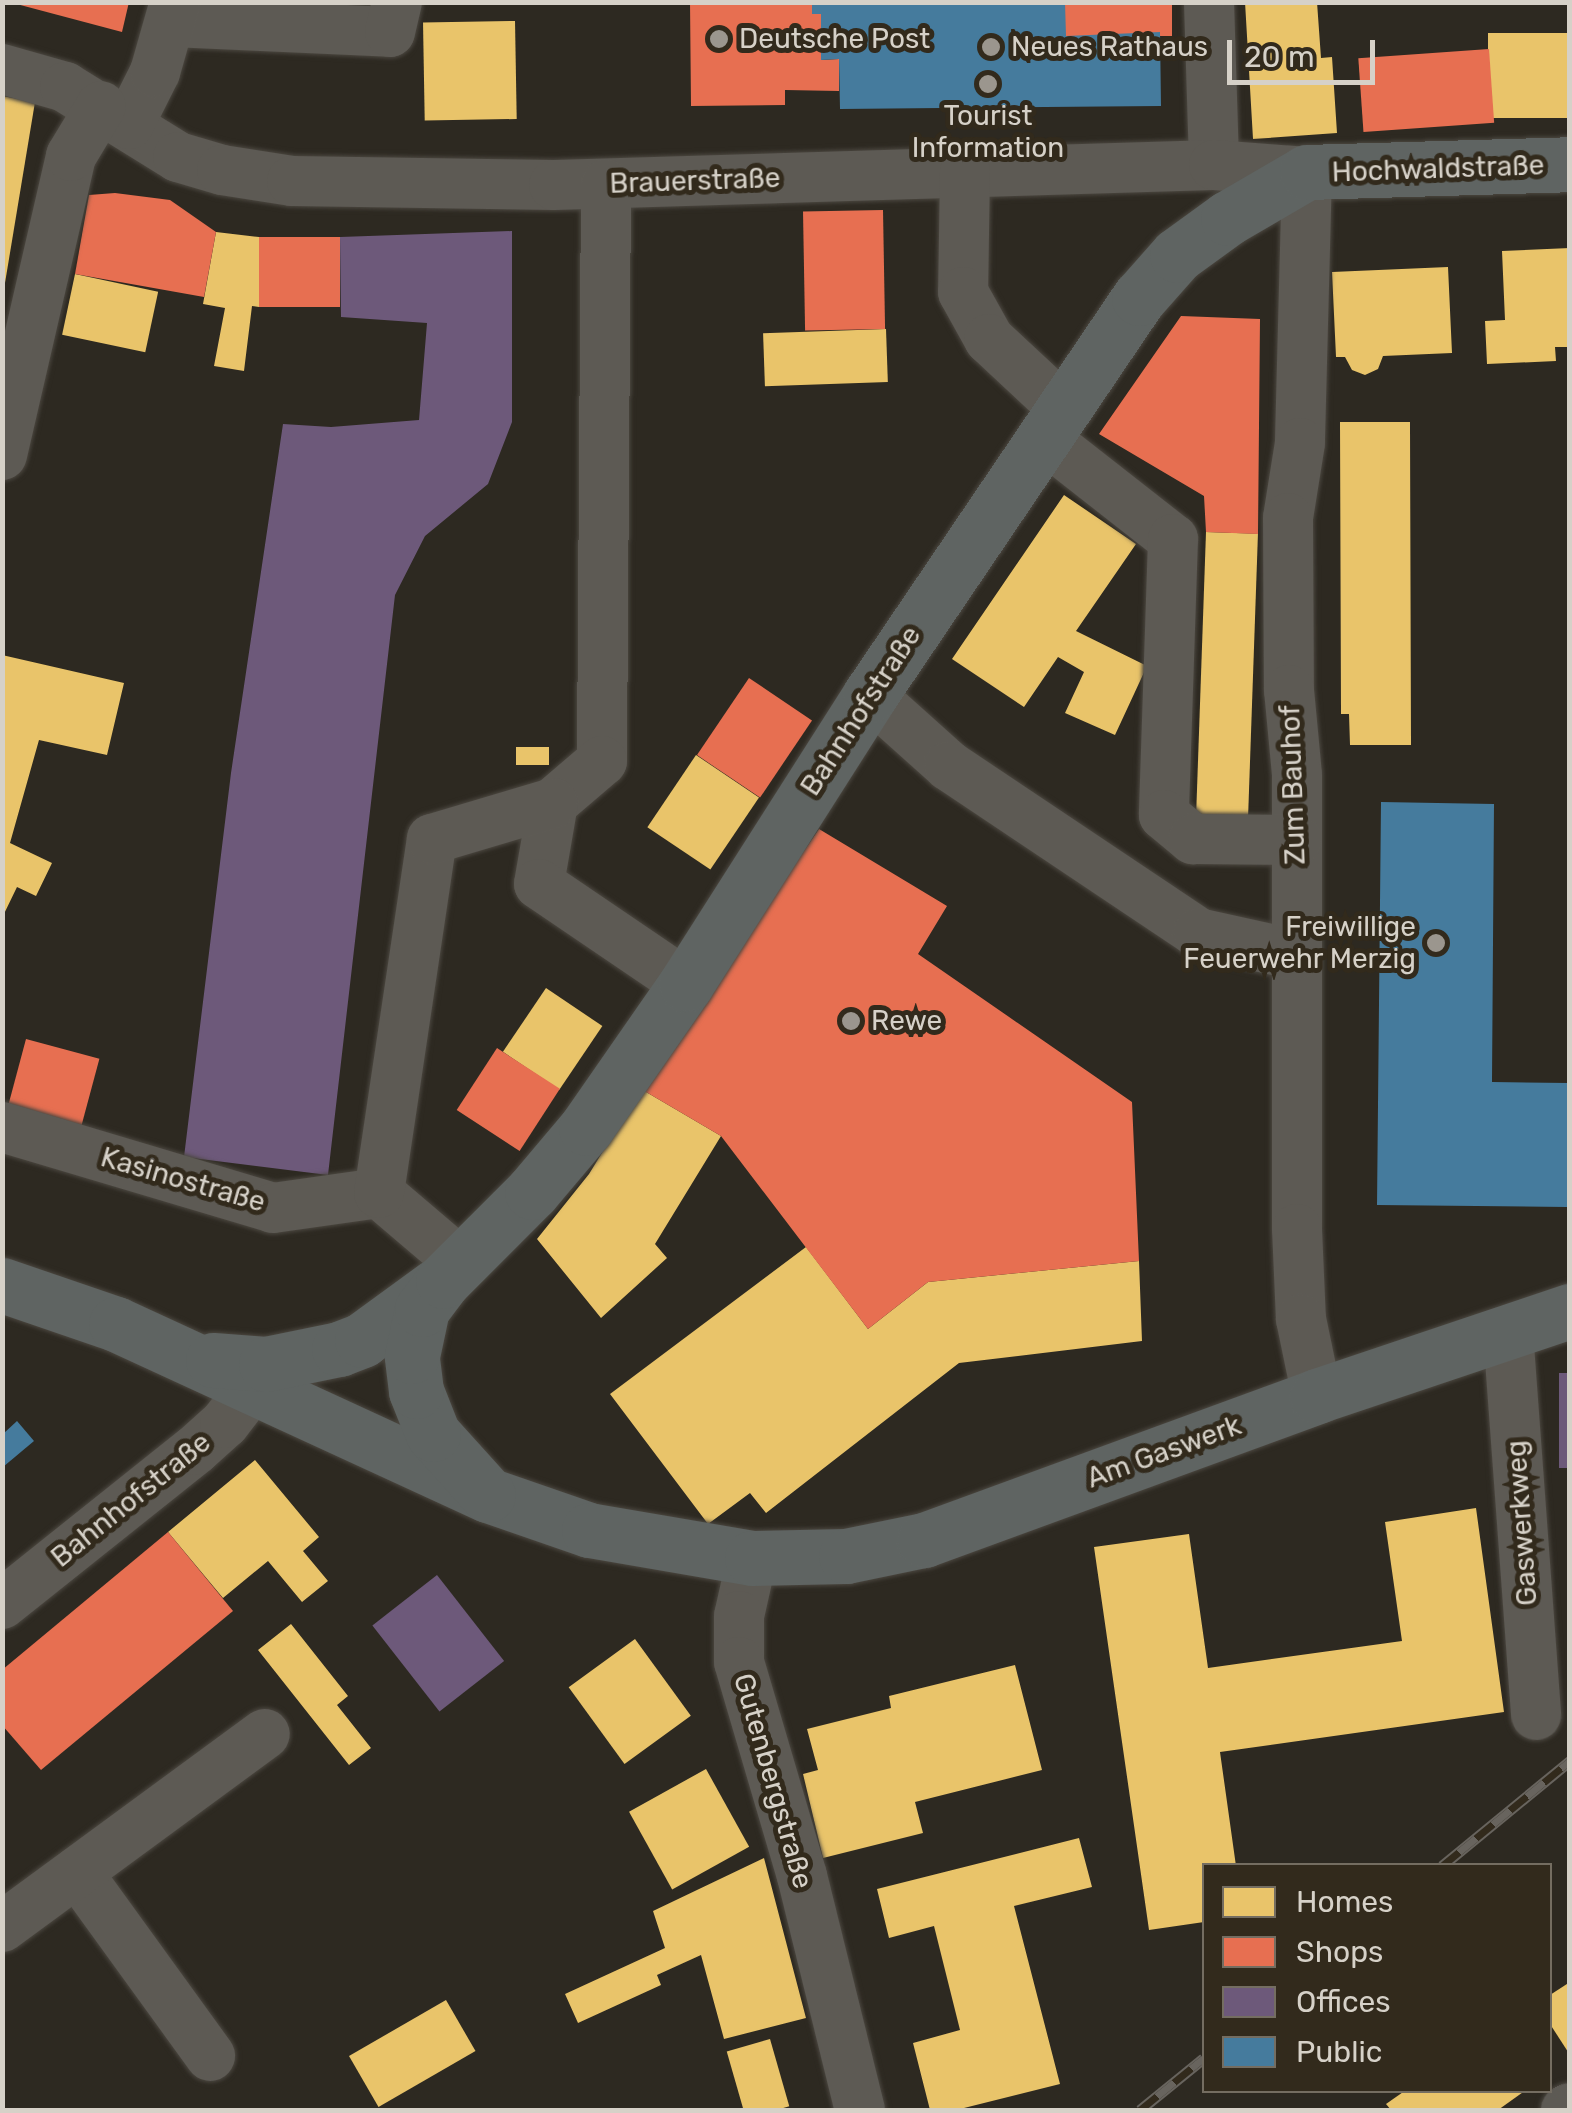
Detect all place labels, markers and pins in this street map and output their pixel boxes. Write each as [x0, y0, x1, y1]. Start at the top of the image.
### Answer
place label: Deutsche Post [739, 22, 930, 56]
marker: Deutsche Post [708, 28, 730, 50]
place label: Neues Rathaus [1011, 30, 1208, 64]
marker: Neues Rathaus [980, 36, 1002, 58]
marker: Tourist Information [977, 73, 999, 95]
place label: Tourist Information [912, 99, 1064, 165]
place label: Freiwillige Feuerwehr Merzig [1183, 910, 1416, 976]
marker: Freiwillige Feuerwehr Merzig [1425, 932, 1447, 954]
place label: Rewe [871, 1004, 942, 1038]
marker: Rewe [840, 1010, 862, 1032]

